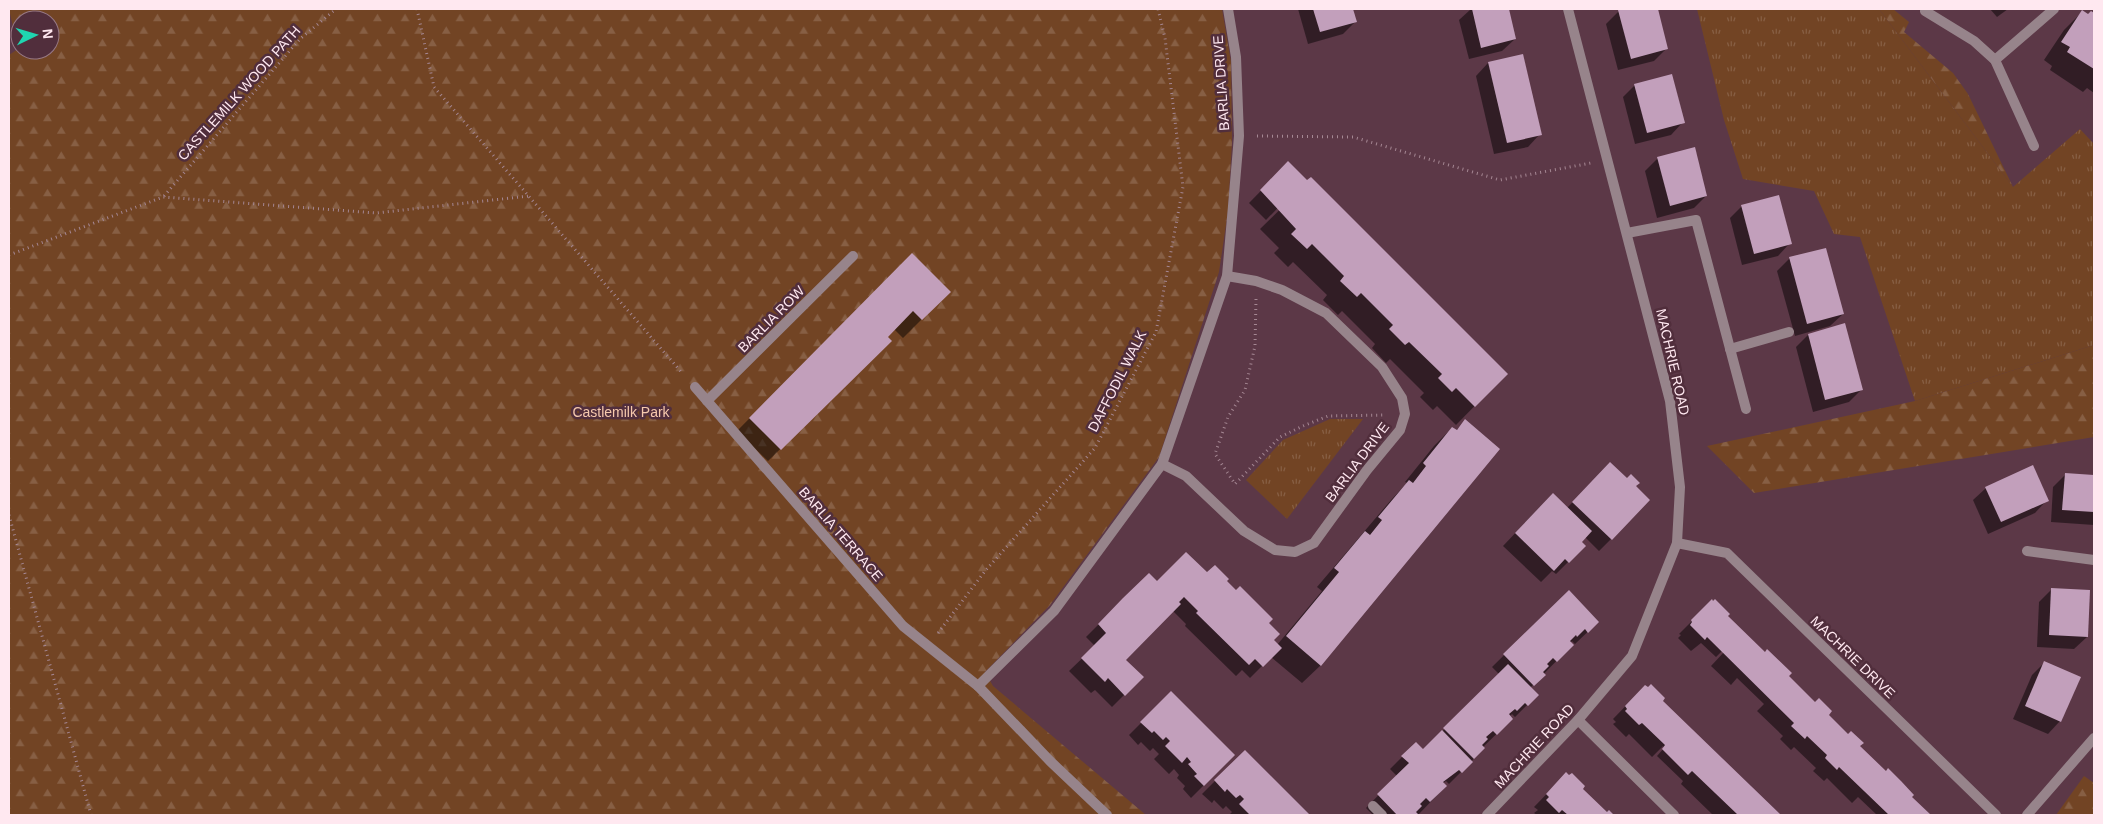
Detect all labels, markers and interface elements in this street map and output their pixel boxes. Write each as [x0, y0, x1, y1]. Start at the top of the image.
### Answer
north arrow [10, 10, 60, 60]
street label: CASTLEMILK WOOD PATH [174, 23, 304, 163]
text: N [40, 28, 56, 40]
street label: BARLIA DRIVE [1210, 35, 1232, 131]
street label: BARLIA ROW [735, 282, 808, 355]
street label: MACHRIE ROAD [1653, 307, 1693, 417]
street label: DAFFODIL WALK [1085, 327, 1150, 434]
park label: Castlemilk Park [572, 404, 671, 420]
street label: BARLIA DRIVE [1322, 419, 1392, 505]
street label: BARLIA TERRACE [796, 484, 886, 584]
street label: MACHRIE DRIVE [1807, 613, 1899, 701]
street label: MACHRIE ROAD [1491, 701, 1577, 791]

